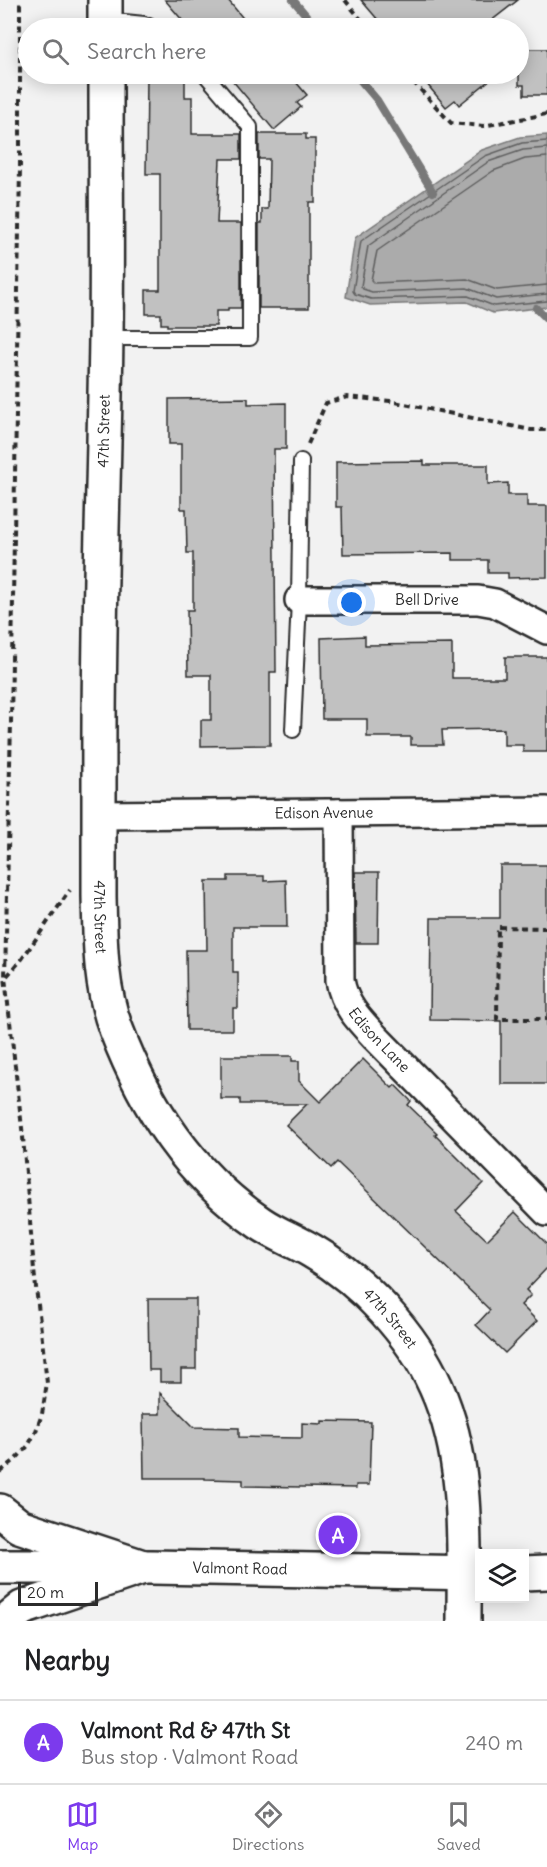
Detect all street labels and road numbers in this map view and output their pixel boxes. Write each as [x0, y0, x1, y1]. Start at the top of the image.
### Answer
street label: 47th Street [93, 394, 114, 468]
street label: Bell Drive [395, 590, 459, 609]
street label: Edison Avenue [275, 803, 373, 822]
street label: 47th Street [90, 880, 111, 954]
street label: Edison Lane [344, 1004, 414, 1076]
street label: 47th Street [359, 1284, 421, 1352]
street label: Valmont Road [192, 1558, 288, 1578]

